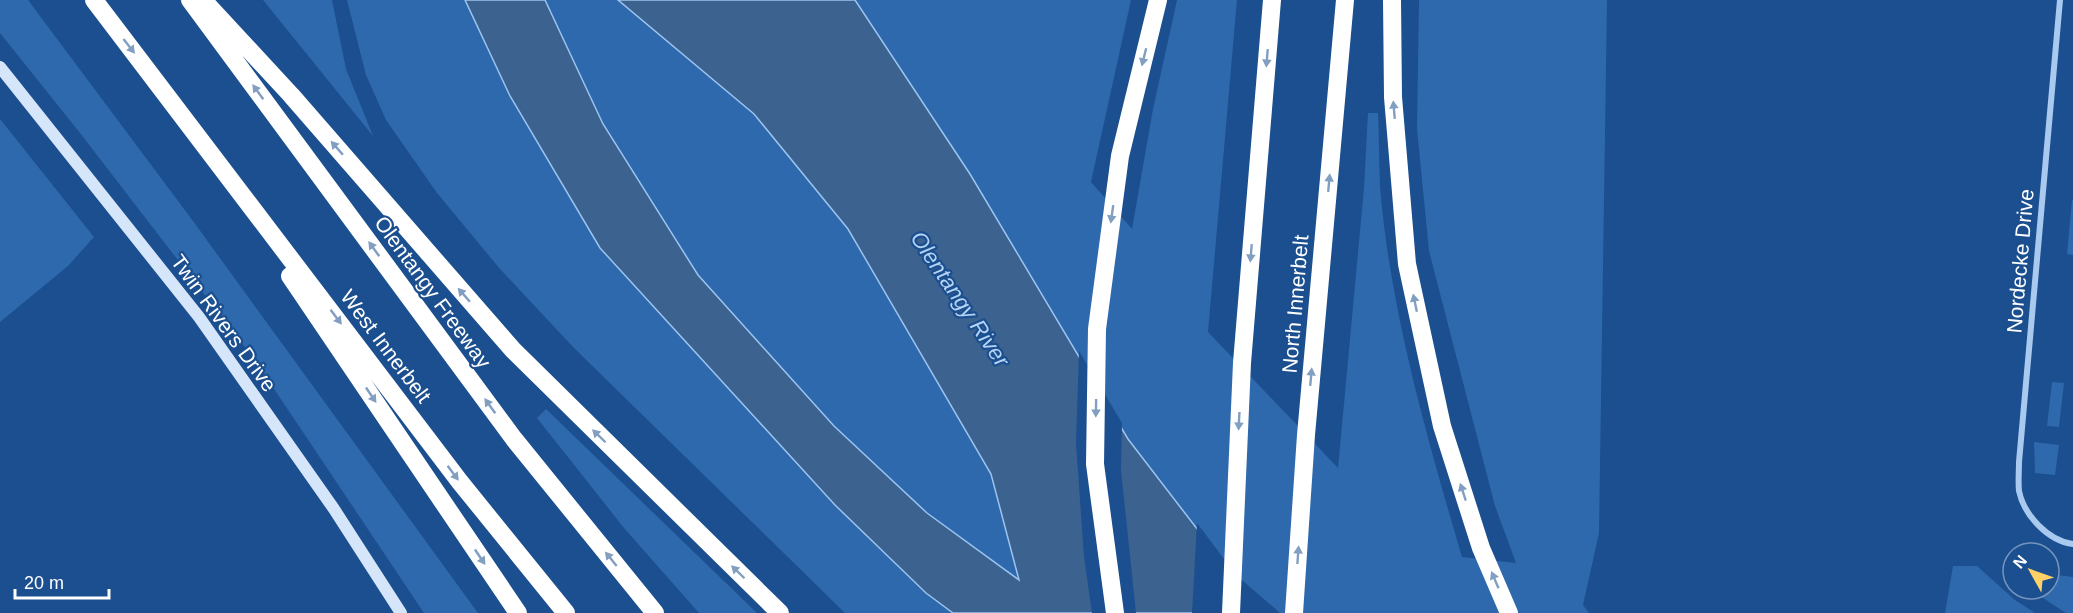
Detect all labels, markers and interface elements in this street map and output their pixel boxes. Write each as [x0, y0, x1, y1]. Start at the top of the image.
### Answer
one-way arrow [123, 39, 135, 54]
one-way arrow [1138, 48, 1148, 66]
one-way arrow [1262, 49, 1272, 68]
one-way arrow [252, 85, 264, 101]
one-way arrow [1389, 100, 1399, 119]
one-way arrow [330, 140, 343, 156]
one-way arrow [1324, 173, 1334, 192]
street label: Nordecke Drive [2002, 188, 2038, 334]
one-way arrow [1108, 205, 1117, 224]
street label: Olentangy Freeway [370, 212, 496, 373]
water label: Olentangy River [906, 227, 1015, 373]
street label: North Innerbelt [1277, 234, 1313, 374]
one-way arrow [368, 241, 380, 257]
one-way arrow [1246, 243, 1256, 262]
street label: Twin Rivers Drive [167, 250, 281, 396]
street label: West Innerbelt [336, 285, 436, 407]
one-way arrow [458, 288, 471, 303]
one-way arrow [1410, 294, 1420, 312]
one-way arrow [329, 310, 341, 325]
one-way arrow [1307, 367, 1316, 386]
one-way arrow [365, 387, 377, 403]
one-way arrow [484, 398, 496, 413]
one-way arrow [1091, 398, 1100, 417]
one-way arrow [1235, 412, 1244, 431]
one-way arrow [593, 429, 607, 443]
one-way arrow [447, 465, 459, 480]
one-way arrow [1458, 483, 1468, 501]
north arrow [2001, 541, 2061, 601]
one-way arrow [1293, 545, 1303, 564]
one-way arrow [474, 549, 485, 565]
one-way arrow [604, 551, 617, 567]
text: N [2010, 552, 2030, 572]
scale bar [15, 562, 110, 600]
one-way arrow [731, 565, 746, 579]
one-way arrow [1490, 571, 1500, 589]
text: 20 m [24, 573, 64, 593]

